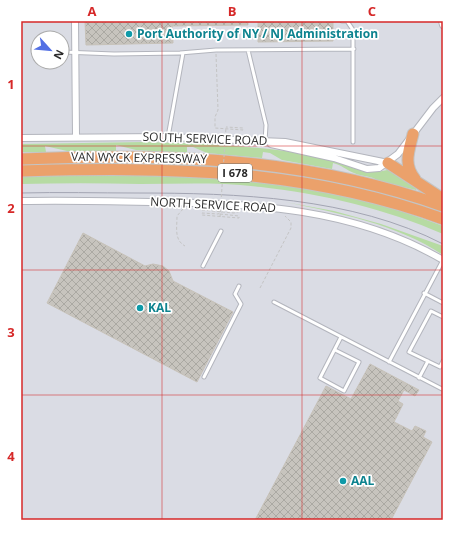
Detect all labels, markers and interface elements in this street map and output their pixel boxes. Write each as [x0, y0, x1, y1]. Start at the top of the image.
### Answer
text: A [88, 2, 97, 20]
text: B [228, 2, 237, 20]
text: C [368, 2, 376, 20]
place label: Port Authority of NY / NJ Administration [137, 25, 378, 42]
marker: Port Authority of NY / NJ Administration [124, 29, 134, 39]
north arrow [30, 30, 70, 70]
text: N [51, 47, 68, 62]
text: 1 [7, 75, 15, 93]
street label: SOUTH SERVICE ROAD [142, 128, 268, 149]
street label: VAN WYCK EXPRESSWAY [71, 148, 208, 167]
road number: I 678 [218, 164, 252, 182]
street label: NORTH SERVICE ROAD [150, 193, 276, 216]
text: 2 [7, 199, 15, 217]
place label: KAL [148, 299, 171, 316]
marker: KAL [135, 303, 145, 313]
text: 3 [7, 323, 15, 341]
text: 4 [7, 447, 15, 465]
place label: AAL [351, 472, 375, 489]
marker: AAL [338, 476, 348, 486]

